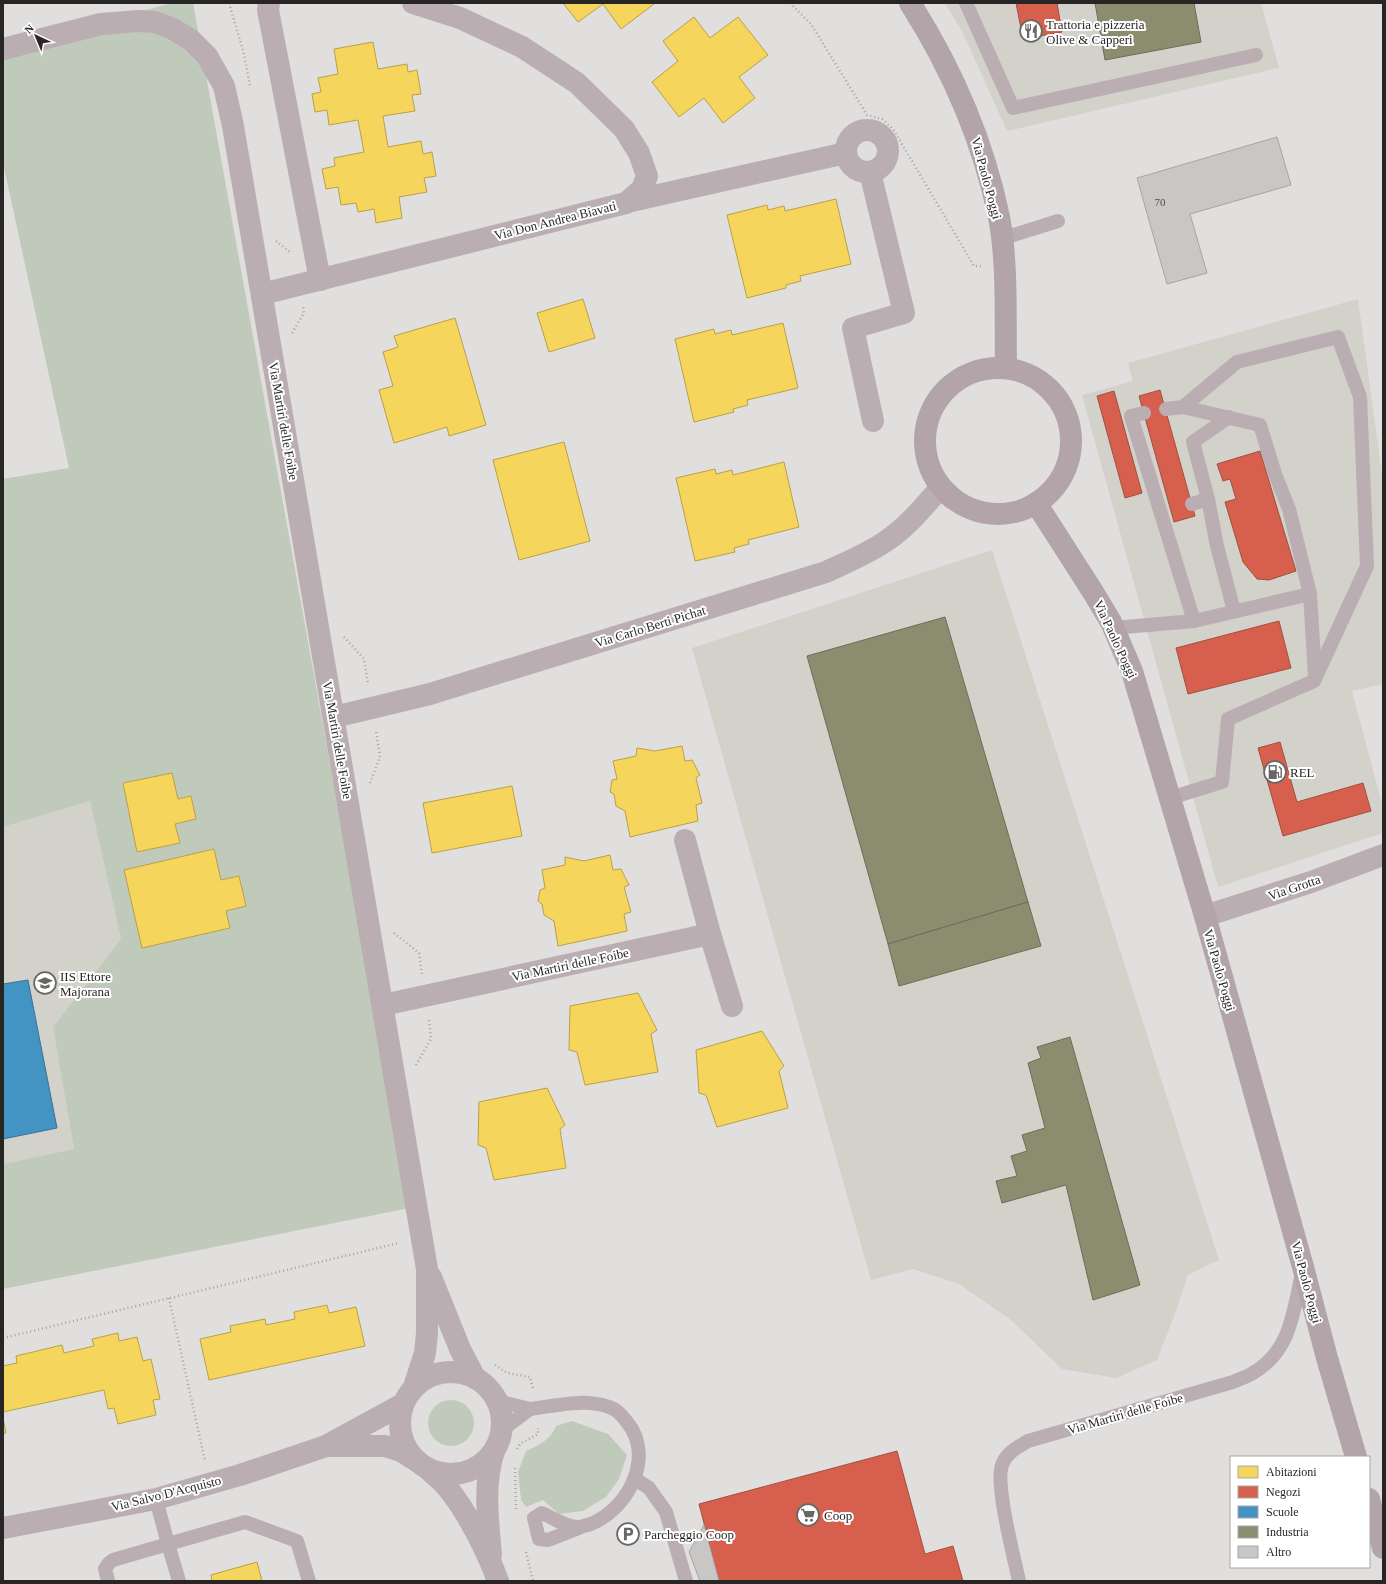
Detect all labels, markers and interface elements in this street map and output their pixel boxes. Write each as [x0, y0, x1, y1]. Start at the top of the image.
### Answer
north arrow [16, 16, 56, 56]
place label: Trattoria e pizzeria Olive & Capperi [1046, 17, 1145, 47]
restaurant icon: Trattoria e pizzeria Olive & Capperi [1018, 18, 1044, 44]
text: N [22, 22, 36, 36]
street label: Via Paolo Poggi [968, 135, 1005, 221]
house number: 70 [1155, 196, 1166, 208]
street label: Via Don Andrea Biavati [493, 198, 618, 243]
street label: Via Martiri delle Foibe [266, 361, 301, 481]
street label: Via Paolo Poggi [1091, 598, 1140, 681]
street label: Via Carlo Berti Pichat [593, 602, 708, 650]
street label: Via Martiri delle Foibe [320, 680, 355, 800]
fuel station icon: REL [1262, 759, 1288, 785]
place label: REL [1290, 765, 1315, 780]
street label: Via Grotta [1266, 871, 1323, 903]
street label: Via Paolo Poggi [1201, 927, 1238, 1013]
street label: Via Martiri delle Foibe [510, 945, 630, 984]
place label: IIS Ettore Majorana [60, 969, 111, 999]
school or university icon: IIS Ettore Majorana [32, 970, 58, 996]
street label: Via Paolo Poggi [1288, 1239, 1325, 1325]
street label: Via Martiri delle Foibe [1066, 1390, 1185, 1437]
legend [1230, 1456, 1370, 1568]
text: Abitazioni [1266, 1465, 1317, 1479]
street label: Via Salvo D'Acquisto [110, 1473, 223, 1514]
text: Negozi [1266, 1485, 1301, 1499]
supermarket icon: Coop [795, 1502, 821, 1528]
text: Scuole [1266, 1505, 1299, 1519]
place label: Coop [824, 1508, 852, 1523]
parking icon: Parcheggio Coop [615, 1521, 641, 1547]
text: Industria [1266, 1525, 1309, 1539]
place label: Parcheggio Coop [644, 1527, 734, 1542]
text: Altro [1266, 1545, 1291, 1559]

